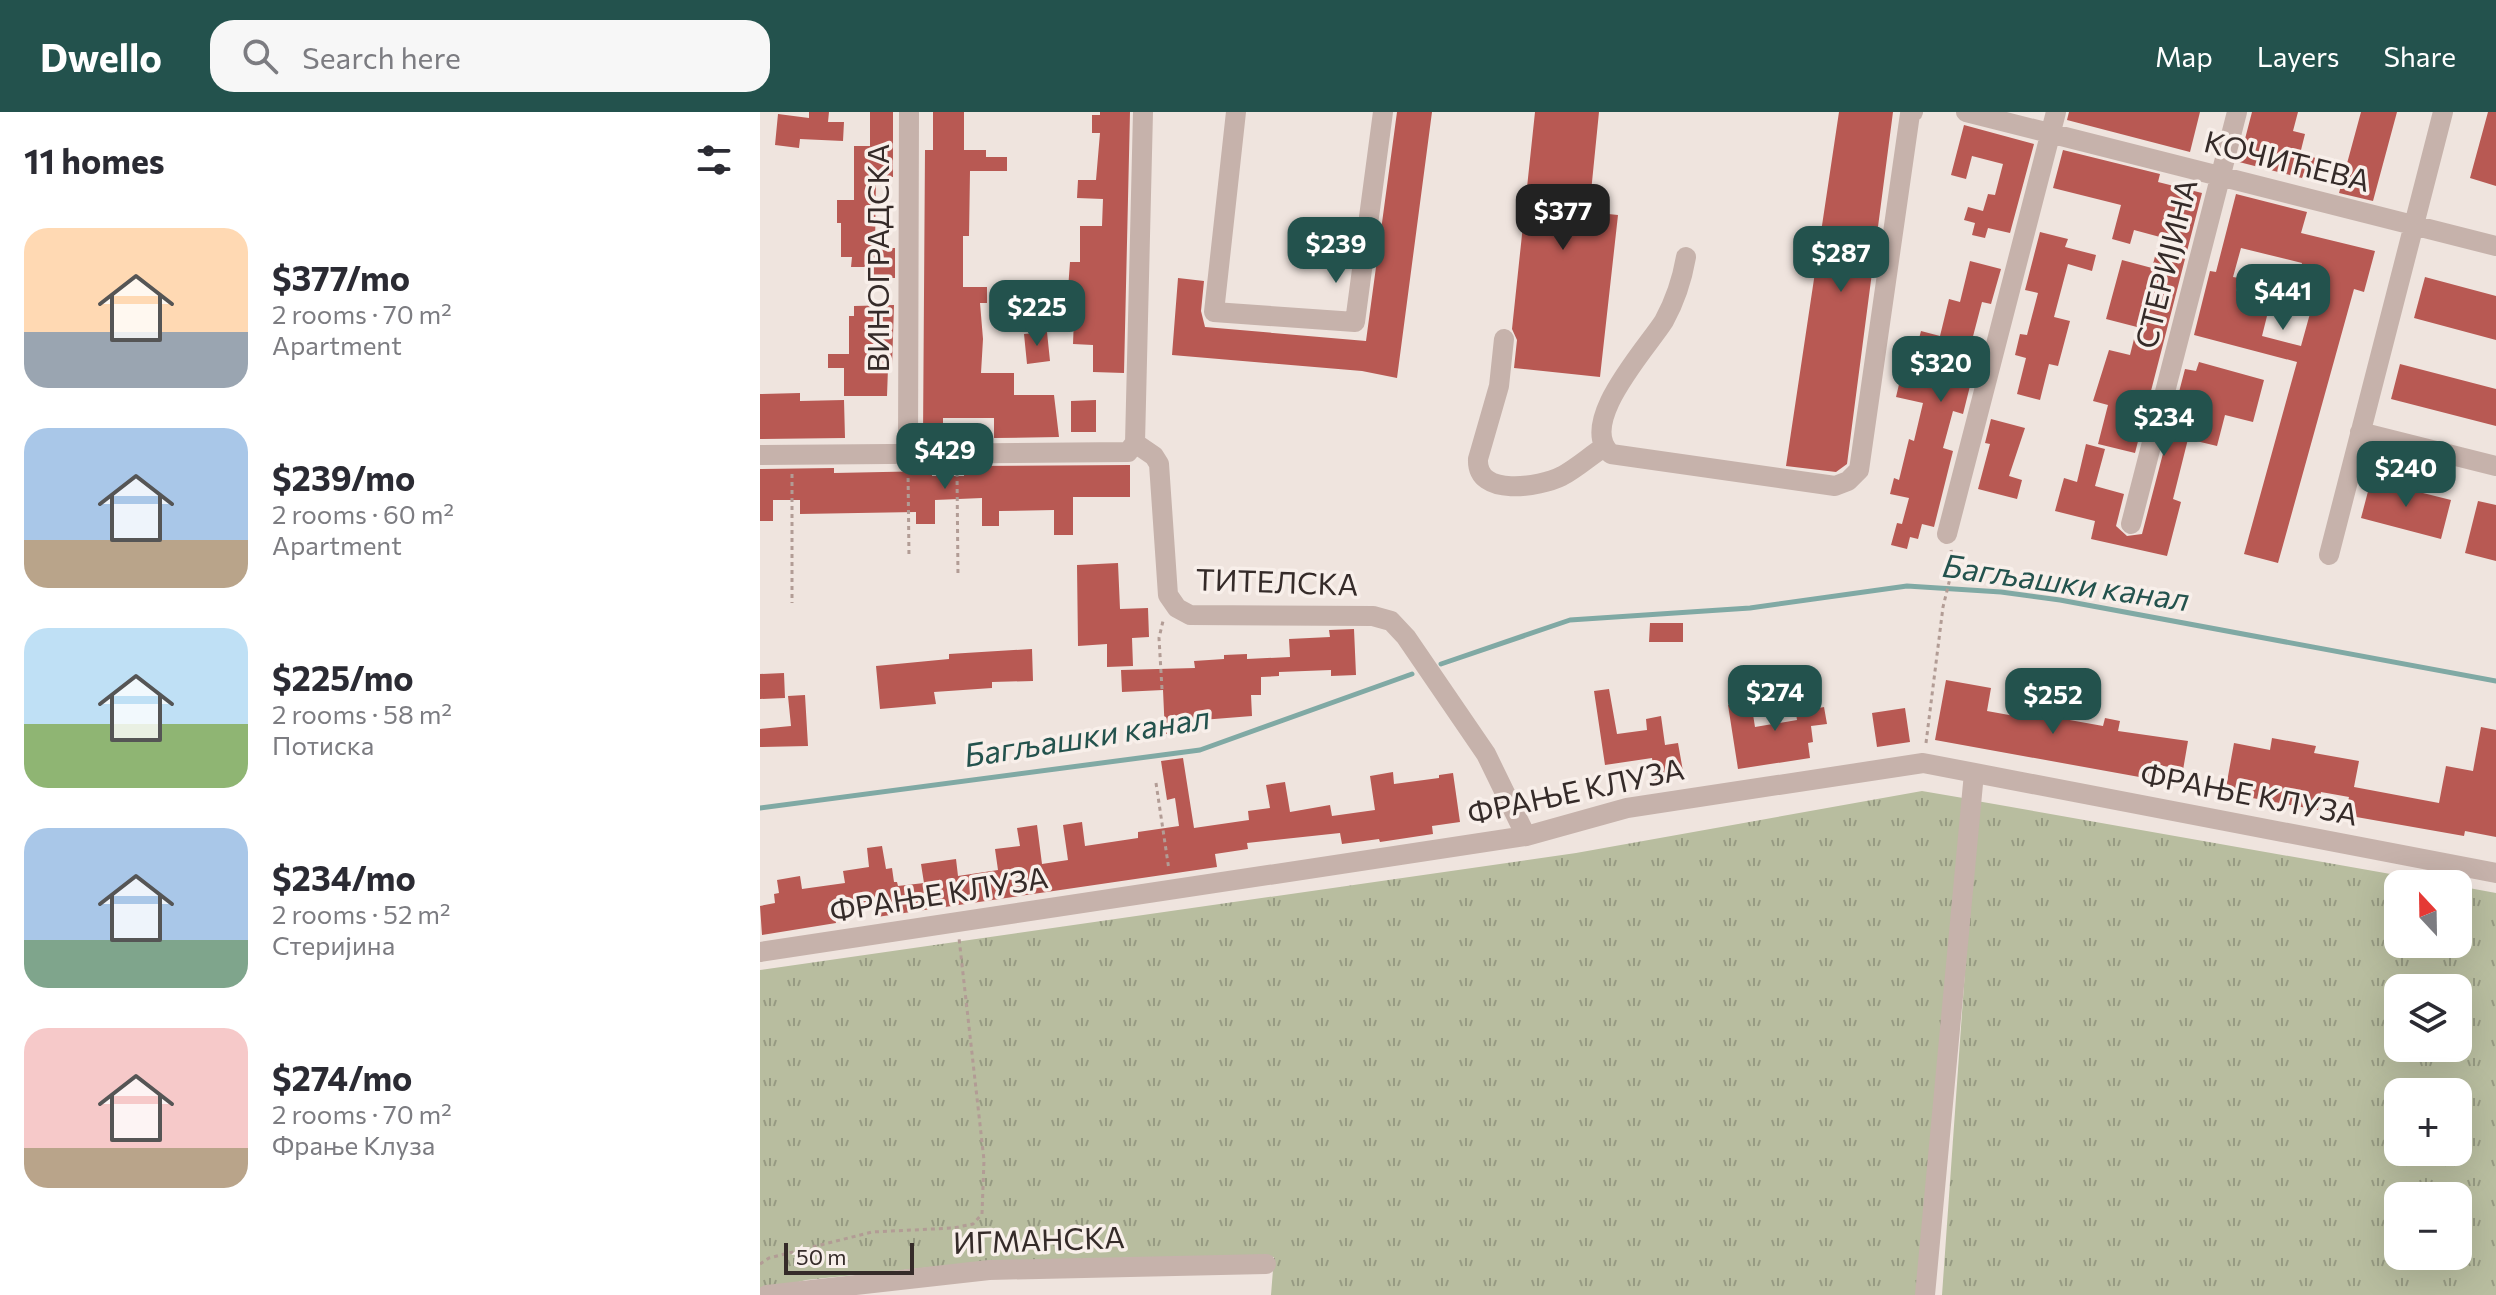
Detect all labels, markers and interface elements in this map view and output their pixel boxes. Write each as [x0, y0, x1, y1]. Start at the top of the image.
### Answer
search box [210, 20, 770, 92]
text: Dwello [40, 33, 162, 80]
icon: search [238, 34, 282, 78]
text: Search here [302, 38, 461, 75]
text: Map [2155, 39, 2213, 73]
text: Layers [2257, 39, 2339, 73]
text: Share [2383, 39, 2456, 73]
street label: КОЧИЋЕВА [2201, 121, 2374, 198]
icon: filters [692, 138, 736, 182]
text: 11 homes [24, 139, 165, 181]
street label: ВИНОГРАДСКА [858, 144, 895, 372]
street label: СТЕРИЈИНА [2126, 175, 2204, 352]
pin: $377 [1516, 184, 1610, 252]
text: $377 [1534, 194, 1592, 225]
pin: $239 [1289, 217, 1383, 285]
pin: $287 [1794, 226, 1888, 294]
text: $239 [1306, 227, 1366, 258]
text: $287 [1811, 236, 1871, 267]
text: $377/mo [272, 256, 410, 298]
icon: home [88, 260, 184, 356]
pin: $441 [2236, 264, 2330, 332]
text: $441 [2254, 274, 2312, 305]
pin: $225 [990, 280, 1084, 348]
text: $225 [1007, 290, 1067, 321]
text: 2 rooms · 70 m² [272, 298, 452, 329]
text: Apartment [272, 329, 402, 360]
pin: $320 [1894, 336, 1988, 404]
text: $320 [1910, 346, 1972, 377]
pin: $234 [2117, 390, 2211, 458]
text: $234 [2134, 400, 2194, 431]
pin: $429 [898, 423, 992, 491]
text: $429 [914, 433, 976, 464]
pin: $240 [2359, 441, 2453, 509]
text: $240 [2375, 451, 2437, 482]
text: $239/mo [272, 456, 415, 498]
icon: home [88, 460, 184, 556]
text: 2 rooms · 60 m² [272, 498, 454, 529]
text: Apartment [272, 529, 402, 560]
water label: Багљашки канал [1940, 544, 2192, 618]
street label: ТИТЕЛСКА [1195, 559, 1359, 602]
text: $225/mo [272, 656, 414, 698]
icon: home [88, 660, 184, 756]
pin: $274 [1728, 665, 1822, 733]
pin: $252 [2006, 668, 2100, 736]
text: $274 [1746, 675, 1804, 706]
text: $252 [2023, 678, 2083, 709]
water label: Багљашки канал [961, 696, 1213, 774]
text: 2 rooms · 58 m² [272, 698, 452, 729]
text: Потиска [272, 729, 374, 760]
street label: ФРАЊЕ КЛУЗА [1464, 749, 1687, 831]
street label: ФРАЊЕ КЛУЗА [2138, 753, 2361, 832]
text: $234/mo [272, 856, 416, 898]
street label: ФРАЊЕ КЛУЗА [827, 857, 1050, 928]
icon: home [88, 860, 184, 956]
north arrow [2384, 870, 2472, 958]
map controls [2384, 870, 2472, 1270]
text: 2 rooms · 52 m² [272, 898, 450, 929]
text: Стеријина [272, 929, 395, 960]
button: layers [2384, 974, 2472, 1062]
text: $274/mo [272, 1056, 412, 1098]
icon: home [88, 1060, 184, 1156]
button: + [2384, 1078, 2472, 1166]
text: 2 rooms · 70 m² [272, 1098, 452, 1129]
text: Фрање Клуза [272, 1129, 435, 1160]
button: − [2384, 1182, 2472, 1270]
street label: ИГМАНСКА [952, 1217, 1125, 1260]
scale bar [784, 1239, 914, 1275]
text: 50 m [796, 1243, 846, 1270]

